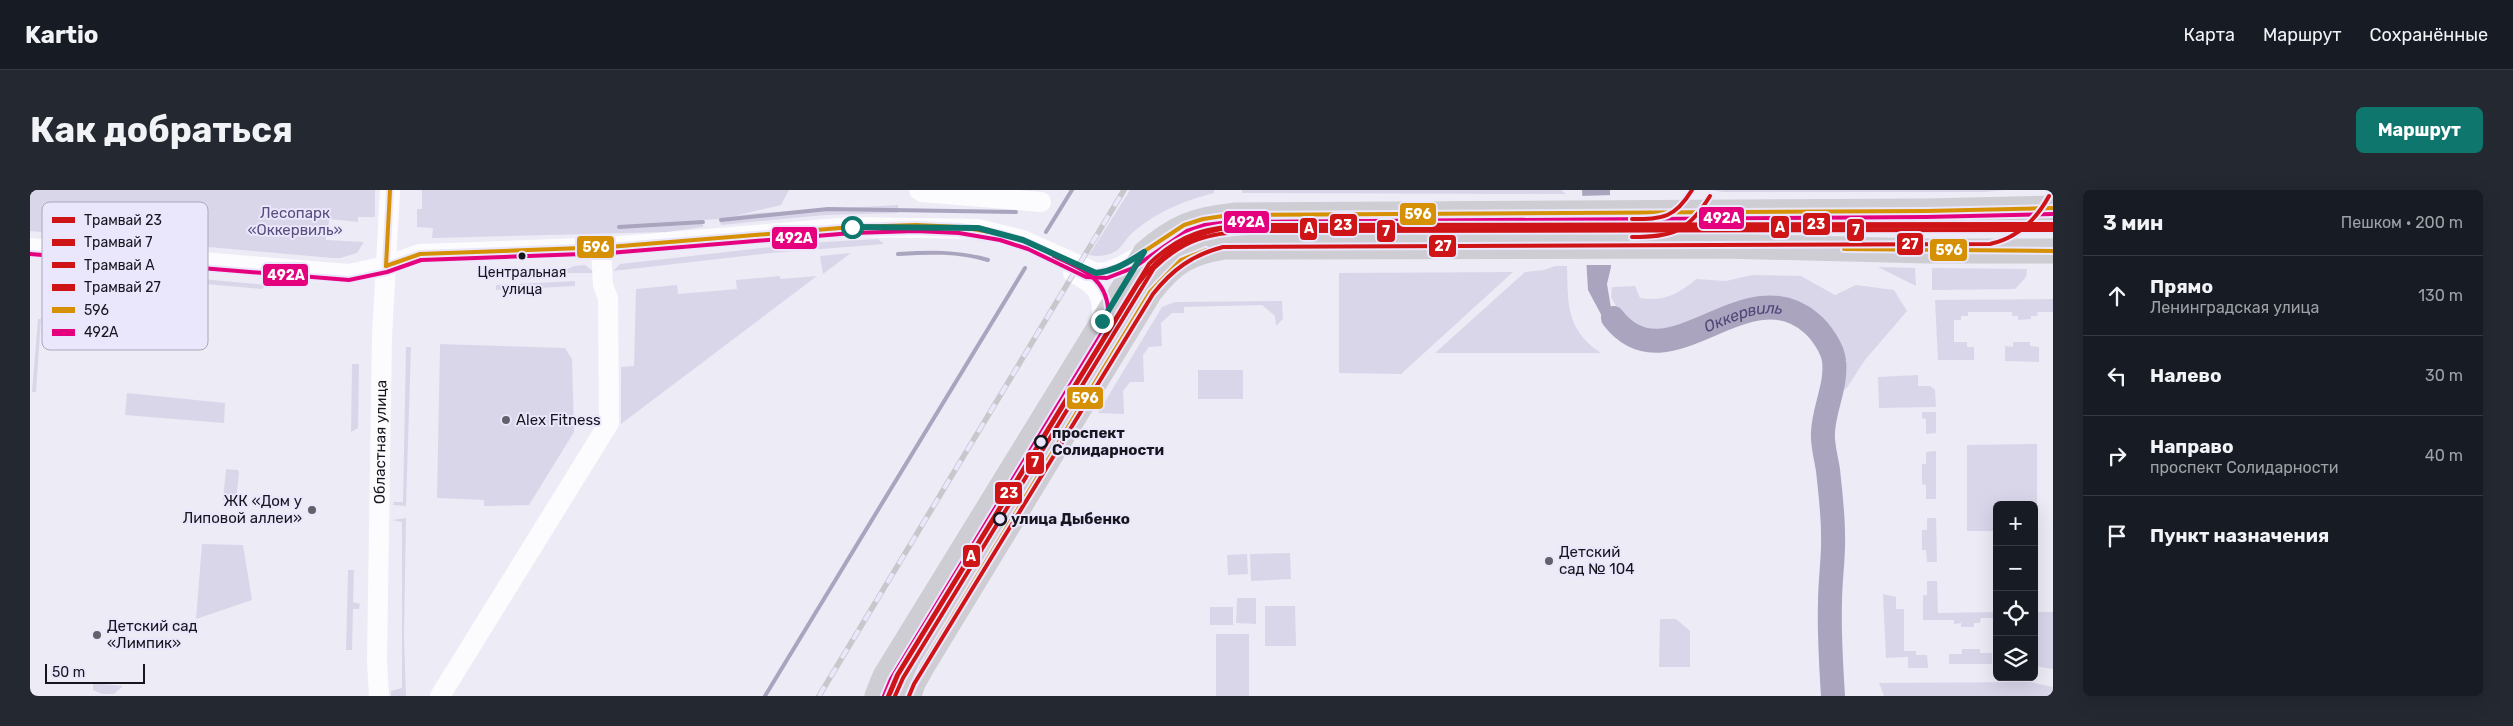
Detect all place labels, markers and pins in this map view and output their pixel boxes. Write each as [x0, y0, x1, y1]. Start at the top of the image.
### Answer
marker: Центральная улица [517, 251, 527, 261]
place label: Центральная улица [478, 264, 566, 298]
place label: Alex Fitness [516, 411, 601, 429]
marker: Alex Fitness [500, 414, 512, 426]
place label: проспект Солидарности [1052, 424, 1164, 459]
marker: проспект Солидарности [1034, 435, 1048, 449]
place label: ЖК «Дом у Липовой аллеи» [183, 492, 302, 527]
marker: ЖК «Дом у Липовой аллеи» [306, 504, 318, 516]
place label: улица Дыбенко [1011, 510, 1130, 528]
marker: улица Дыбенко [993, 512, 1007, 526]
place label: Детский сад № 104 [1559, 543, 1635, 578]
marker: Детский сад № 104 [1543, 555, 1555, 567]
place label: Детский сад «Лимпик» [107, 617, 198, 652]
marker: Детский сад «Лимпик» [91, 629, 103, 641]

